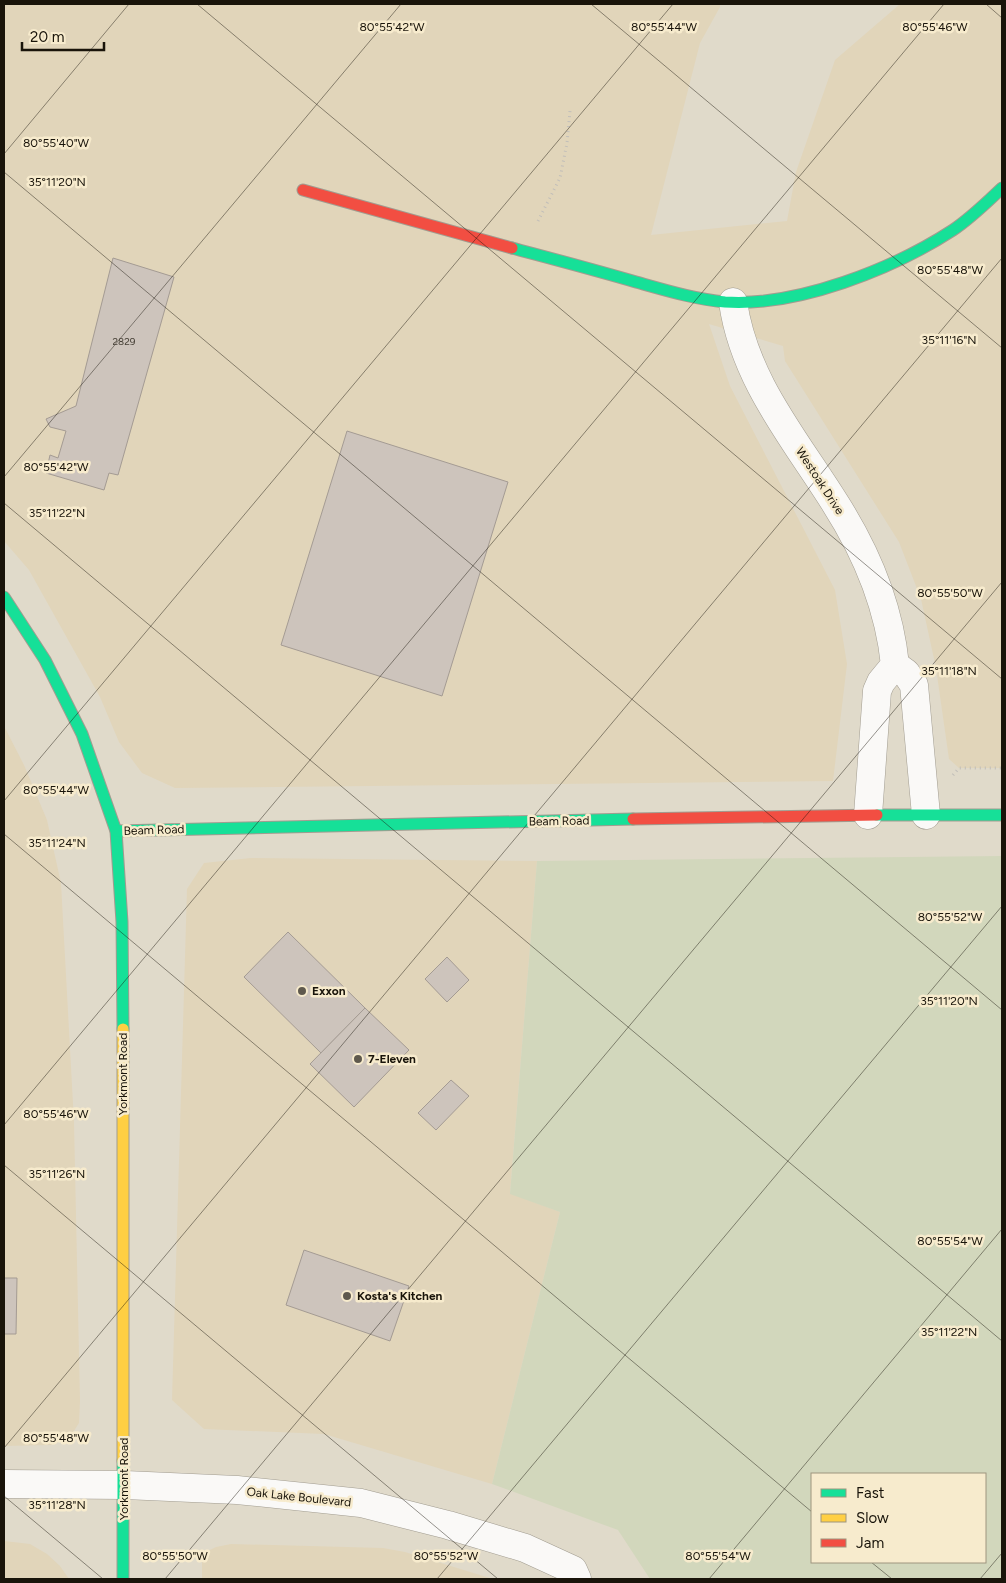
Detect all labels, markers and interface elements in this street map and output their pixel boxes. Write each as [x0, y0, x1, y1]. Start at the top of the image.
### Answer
scale bar [22, 20, 105, 52]
text: 80°55'42"W [359, 20, 425, 34]
text: 80°55'44"W [631, 20, 697, 34]
text: 80°55'46"W [902, 20, 968, 34]
text: 20 m [30, 28, 64, 46]
text: 80°55'40"W [23, 136, 90, 150]
text: 35°11'20"N [28, 175, 86, 189]
text: 80°55'48"W [917, 263, 983, 277]
text: 35°11'16"N [921, 333, 977, 347]
house number: 2829 [113, 335, 136, 348]
street label: Westoak Drive [793, 445, 847, 518]
text: 80°55'42"W [23, 460, 89, 474]
text: 35°11'22"N [29, 506, 85, 520]
text: 80°55'50"W [917, 586, 983, 600]
text: 35°11'18"N [921, 664, 977, 678]
text: 80°55'44"W [23, 783, 89, 797]
street label: Beam Road [528, 813, 590, 829]
street label: Beam Road [123, 822, 185, 838]
text: 35°11'24"N [28, 836, 86, 850]
text: 80°55'52"W [918, 910, 983, 924]
place label: Exxon [312, 984, 346, 998]
marker: Exxon [296, 985, 308, 997]
text: 35°11'20"N [920, 994, 978, 1008]
street label: Yorkmont Road [116, 1033, 130, 1115]
place label: 7-Eleven [368, 1052, 416, 1066]
marker: 7-Eleven [352, 1053, 364, 1065]
text: 80°55'46"W [23, 1107, 89, 1121]
text: 35°11'26"N [29, 1167, 85, 1181]
text: 80°55'54"W [917, 1234, 983, 1248]
place label: Kosta's Kitchen [357, 1289, 443, 1303]
marker: Kosta's Kitchen [341, 1290, 353, 1302]
text: 35°11'22"N [921, 1325, 977, 1339]
text: 80°55'48"W [23, 1431, 89, 1445]
street label: Yorkmont Road [117, 1438, 131, 1520]
legend [811, 1473, 986, 1563]
text: Fast [856, 1484, 885, 1502]
street label: Oak Lake Boulevard [246, 1485, 352, 1509]
text: 35°11'28"N [28, 1498, 86, 1512]
text: Slow [856, 1509, 889, 1527]
text: Jam [856, 1534, 884, 1552]
text: 80°55'50"W [142, 1549, 208, 1563]
text: 80°55'52"W [414, 1549, 479, 1563]
text: 80°55'54"W [685, 1549, 751, 1563]

